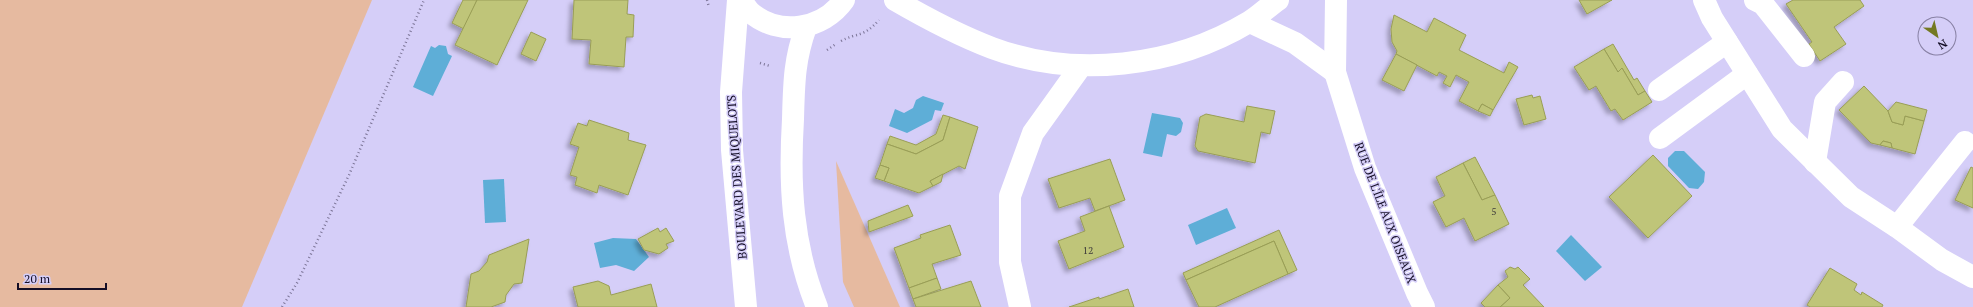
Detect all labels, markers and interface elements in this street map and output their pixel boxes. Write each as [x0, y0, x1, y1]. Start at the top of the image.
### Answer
north arrow [1917, 16, 1957, 56]
text: N [1935, 36, 1950, 53]
street label: BOULEVARD DES MIQUELOTS [723, 95, 750, 259]
street label: RUE DE L'ÎLE AUX OISEAUX [1352, 140, 1419, 286]
house number: 5 [1491, 205, 1497, 218]
house number: 12 [1083, 244, 1093, 257]
scale bar [18, 265, 106, 291]
text: 20 m [24, 271, 51, 286]

